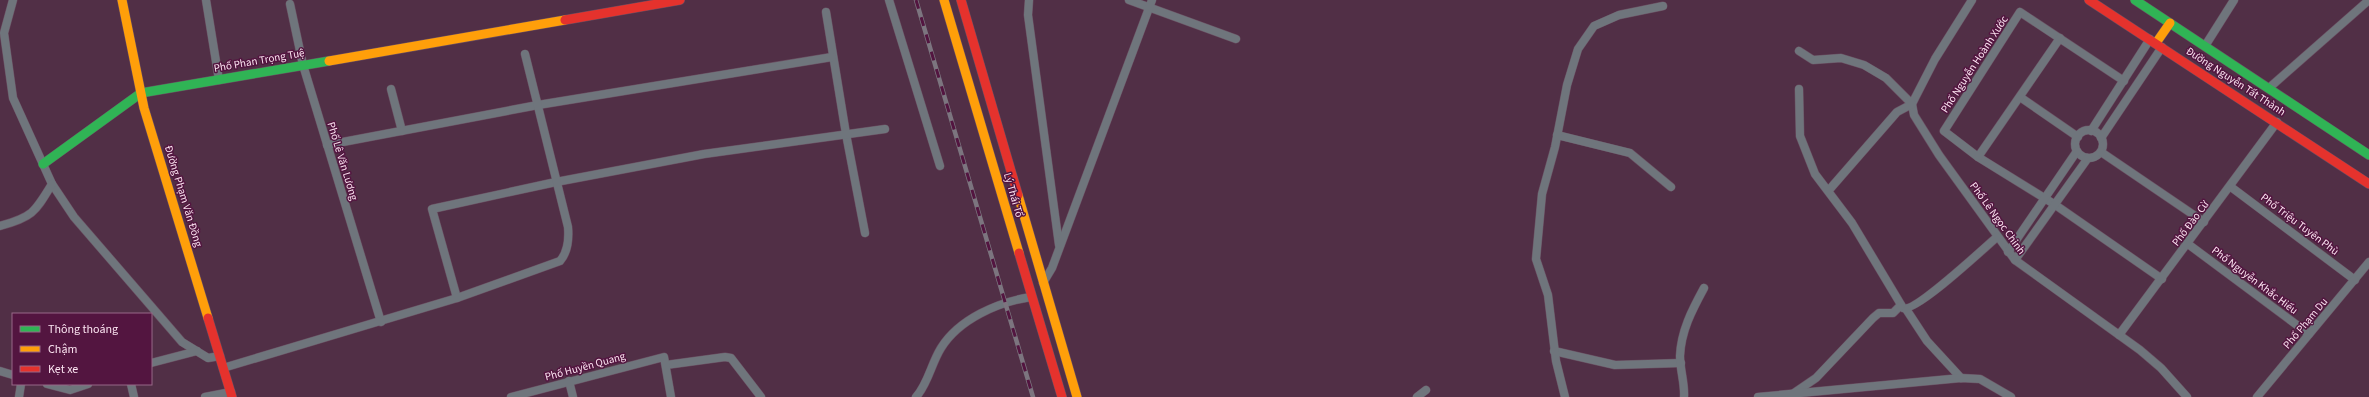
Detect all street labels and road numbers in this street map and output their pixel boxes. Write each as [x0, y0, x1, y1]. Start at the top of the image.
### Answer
street label: Phố Nguyễn Hoành Xước [1937, 13, 2011, 116]
street label: Đường Nguyễn Tất Thành [2183, 44, 2288, 119]
street label: Phố Phan Trọng Tuệ [212, 45, 306, 76]
street label: Phố Lê Văn Lương [323, 120, 362, 203]
street label: Đường Phạm Văn Đồng [161, 144, 206, 249]
street label: Lý Thái Tổ [1000, 171, 1027, 219]
street label: Phố Lê Ngọc Chinh [1966, 179, 2029, 257]
street label: Phố Triệu Tuyên Phù [2258, 190, 2342, 259]
street label: Phố Đào Cừ [2168, 197, 2213, 249]
street label: Phố Nguyễn Khắc Hiếu [2209, 243, 2301, 318]
street label: Phố Phạm Du [2280, 295, 2331, 352]
street label: Phố Huyền Quang [543, 348, 627, 384]

